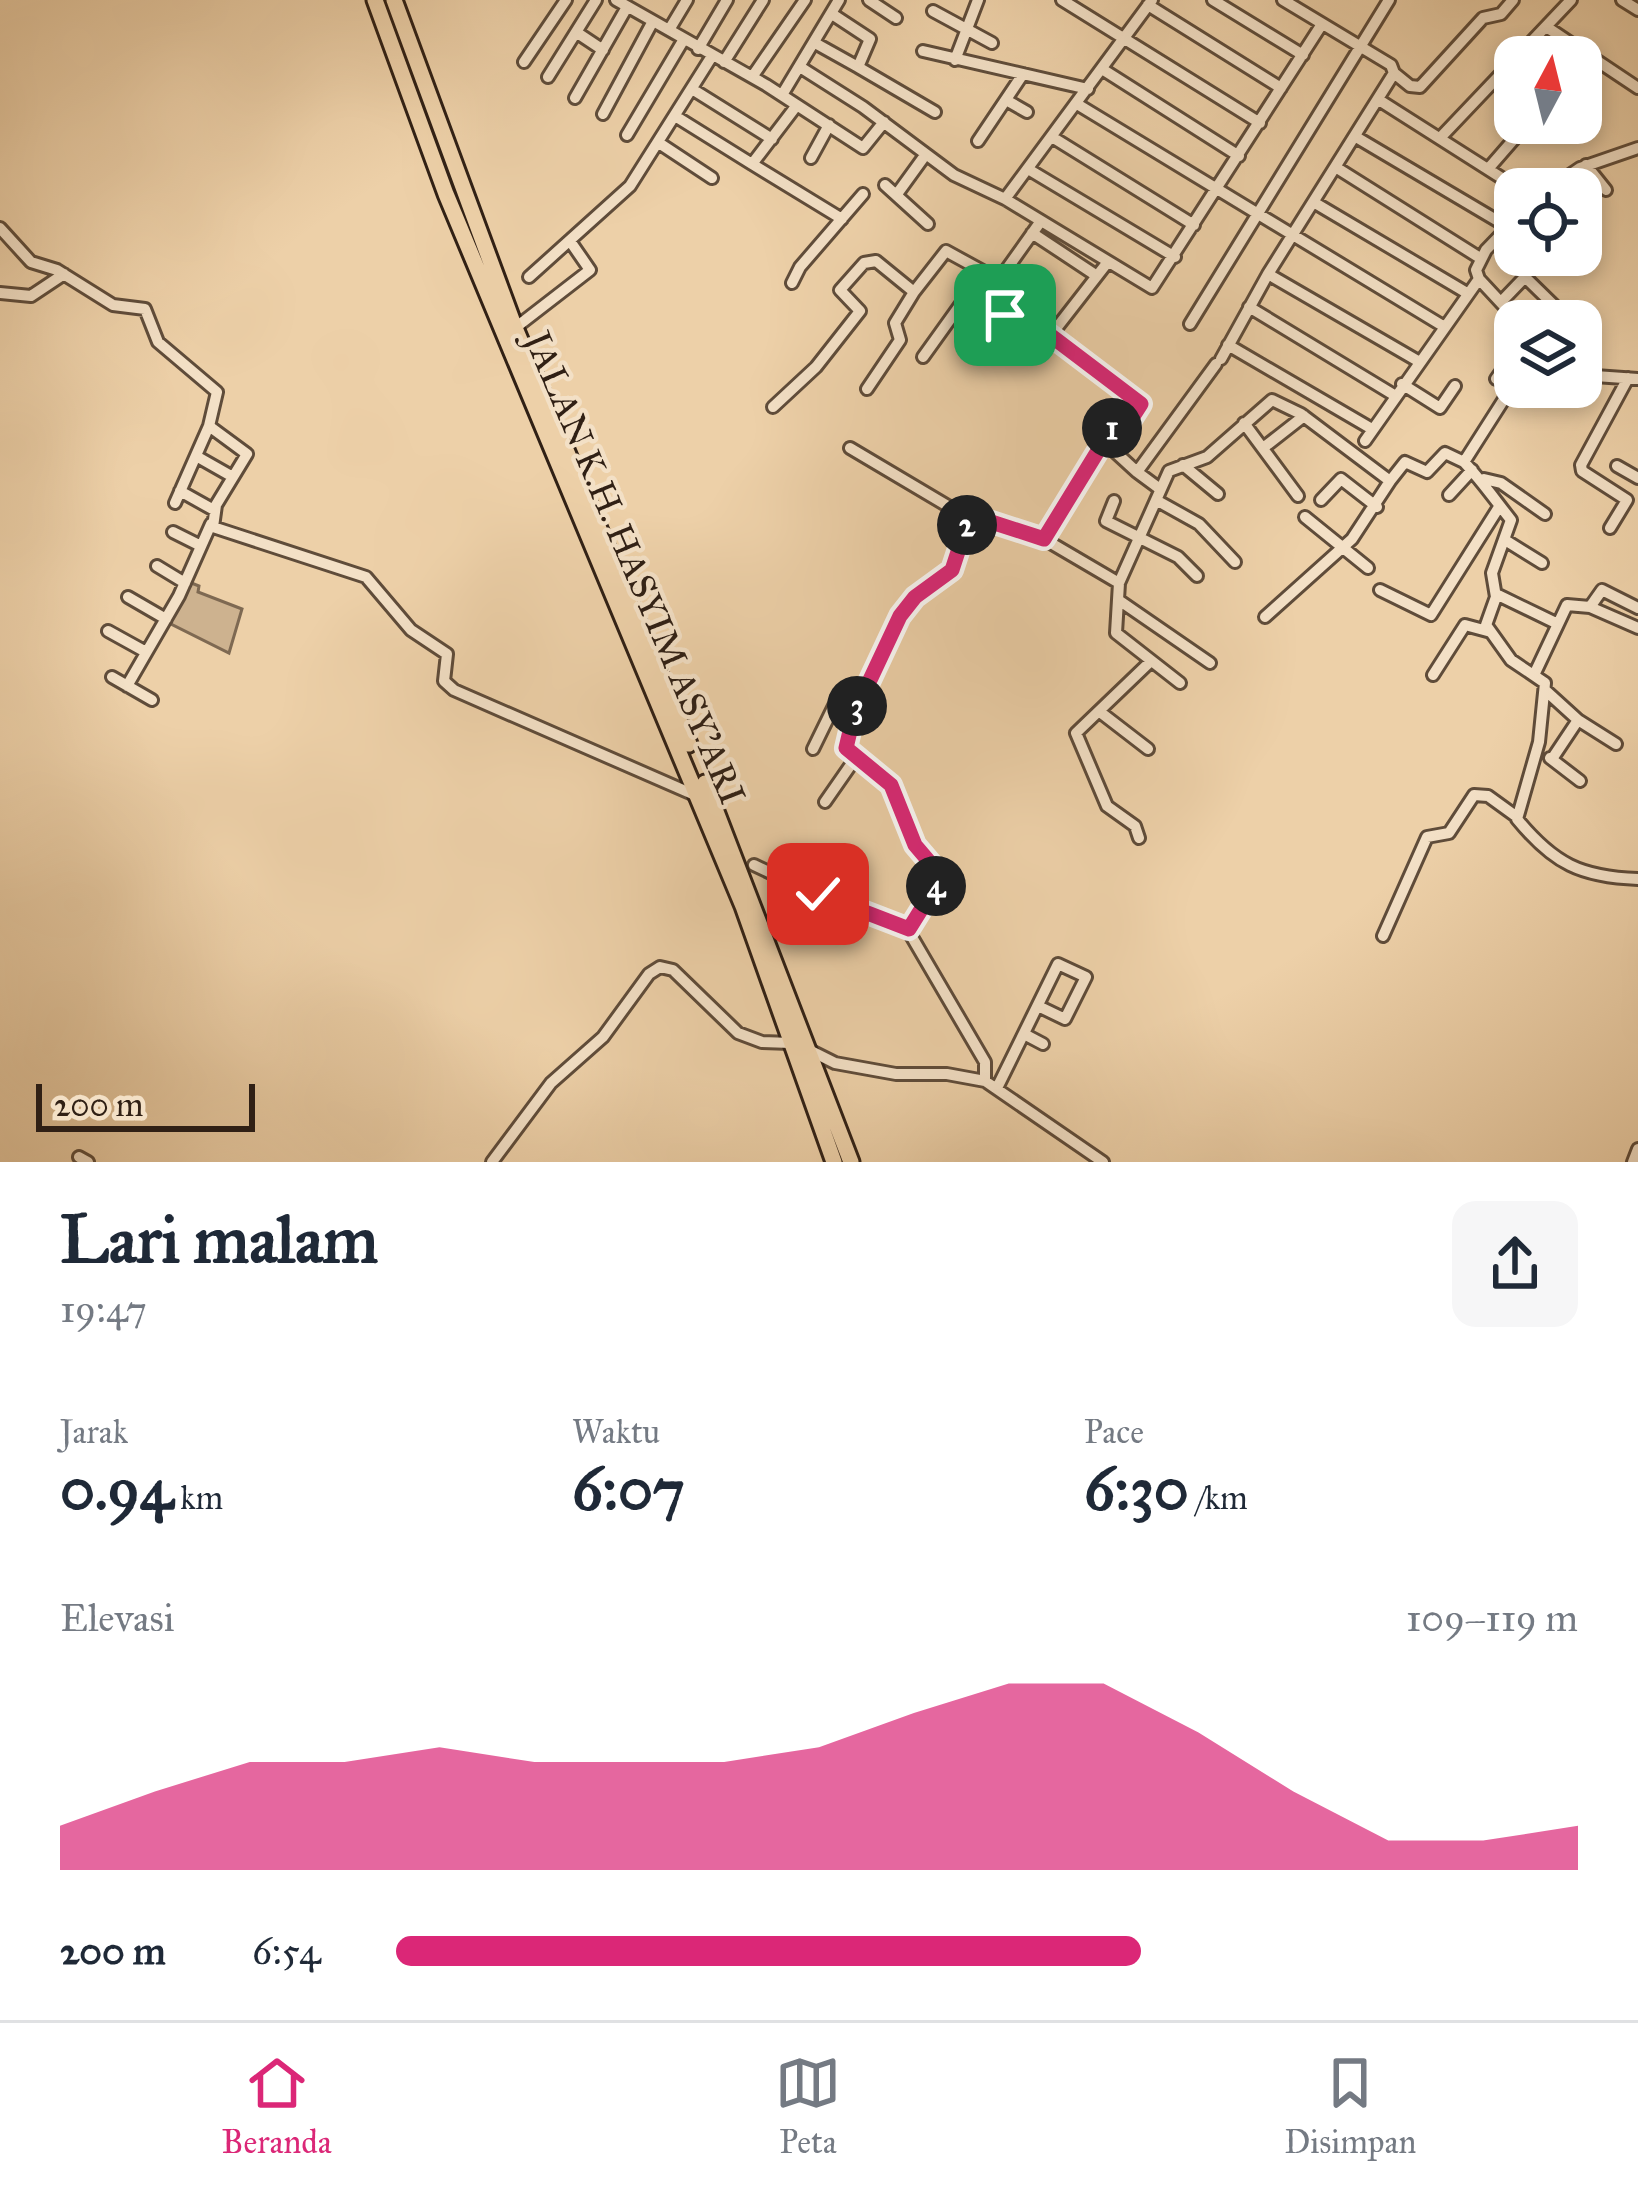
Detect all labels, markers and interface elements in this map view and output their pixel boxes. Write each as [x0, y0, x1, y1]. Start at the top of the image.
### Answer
north arrow [1494, 36, 1602, 144]
map controls [1494, 36, 1602, 408]
button: locate [1494, 168, 1602, 276]
pin [954, 264, 1056, 366]
icon: arrive [972, 282, 1038, 348]
button: layers [1494, 300, 1602, 408]
street label: JALAN K.H. HASYIM ASY'ARI [514, 321, 755, 811]
pin: 1 [1082, 398, 1142, 458]
text: 1 [1105, 408, 1119, 448]
pin: 2 [937, 495, 997, 555]
text: 2 [959, 505, 975, 545]
pin: 3 [827, 676, 887, 736]
text: 3 [850, 686, 864, 726]
pin [767, 843, 869, 945]
pin: 4 [906, 856, 966, 916]
icon: check [785, 861, 851, 927]
text: 4 [927, 866, 945, 906]
scale bar [36, 1078, 255, 1131]
text: 200 m [54, 1085, 144, 1125]
text: Lari malam [60, 1199, 378, 1280]
button: share [1452, 1201, 1578, 1327]
text: 19:47 [60, 1285, 147, 1333]
text: Jarak [60, 1412, 128, 1452]
text: Waktu [572, 1412, 660, 1452]
text: Pace [1084, 1412, 1144, 1452]
text: 0.94 [60, 1452, 173, 1525]
text: 6:07 [572, 1452, 685, 1525]
text: 6:30 [1084, 1452, 1189, 1525]
text: km [173, 1478, 223, 1518]
text: /km [1189, 1478, 1248, 1518]
text: Elevasi [60, 1594, 174, 1642]
text: 109–119 m [1406, 1594, 1578, 1642]
text: 200 m [60, 1927, 166, 1975]
text: 6:54 [252, 1927, 321, 1975]
tab: Beranda [222, 2050, 332, 2162]
tab: Peta [775, 2050, 841, 2162]
tab: Disimpan [1284, 2050, 1416, 2162]

